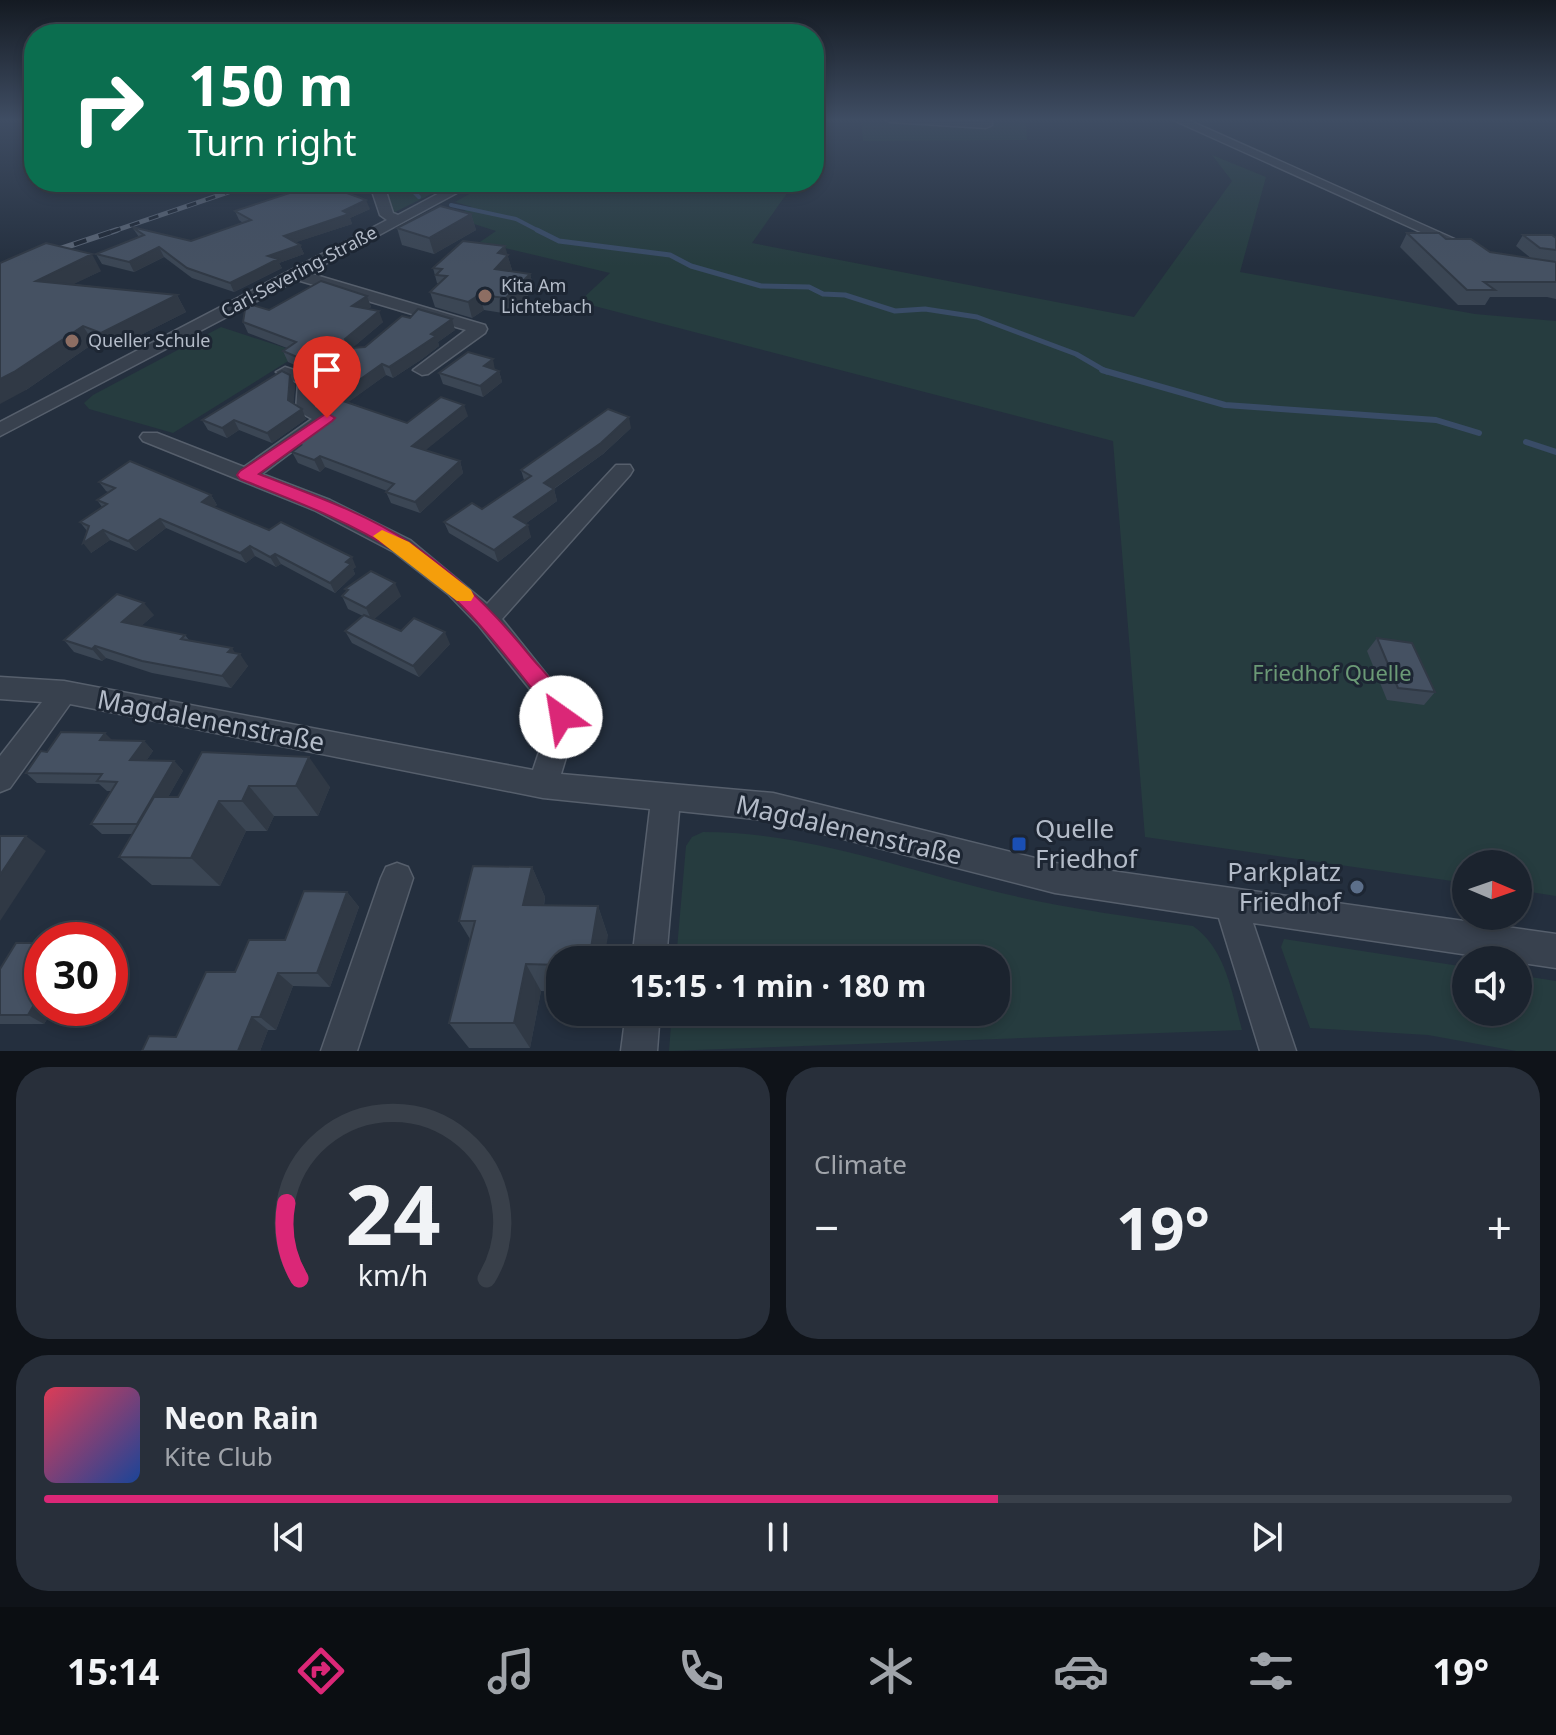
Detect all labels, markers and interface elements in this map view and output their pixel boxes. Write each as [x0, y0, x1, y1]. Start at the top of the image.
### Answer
text: 150 m [188, 46, 353, 122]
icon: right [56, 56, 160, 160]
text: Turn right [188, 118, 356, 167]
street label: Carl-Severing-Straße [216, 220, 381, 322]
place label: Kita Am Lichtebach [501, 273, 592, 318]
marker: Kita Am Lichtebach [476, 287, 494, 305]
place label: Queller Schule [88, 328, 210, 352]
marker: Queller Schule [63, 332, 81, 350]
pin [293, 336, 361, 418]
icon: arrive [305, 348, 349, 392]
park label: Friedhof Quelle [1252, 657, 1412, 687]
position arrow [519, 675, 603, 759]
street label: Magdalenenstraße [95, 680, 328, 760]
street label: Magdalenenstraße [733, 786, 966, 873]
place label: Quelle Friedhof [1035, 810, 1139, 876]
marker: Quelle Friedhof [1010, 835, 1028, 853]
north arrow [1452, 850, 1532, 930]
map controls [1452, 850, 1532, 1026]
place label: Parkplatz Friedhof [1227, 853, 1343, 919]
marker: Parkplatz Friedhof [1348, 878, 1366, 896]
speed limit sign: 30 [24, 922, 128, 1026]
button: sound [1452, 946, 1532, 1026]
text: 15:15 · 1 min · 180 m [630, 965, 926, 1006]
text: Climate [814, 1146, 907, 1182]
text: 24 [345, 1156, 441, 1269]
text: 19° [1116, 1186, 1210, 1268]
text: − [814, 1197, 839, 1257]
text: + [1487, 1197, 1512, 1257]
text: km/h [358, 1255, 428, 1294]
text: Neon Rain [164, 1397, 318, 1438]
text: Kite Club [164, 1438, 273, 1474]
icon: previous [267, 1515, 311, 1559]
icon: pause [756, 1515, 800, 1559]
icon: next [1245, 1515, 1289, 1559]
icon: directions [293, 1643, 349, 1699]
icon: music [483, 1643, 539, 1699]
icon: phone [673, 1643, 729, 1699]
icon: climate [863, 1643, 919, 1699]
icon: car [1053, 1643, 1109, 1699]
icon: filters [1243, 1643, 1299, 1699]
text: 15:14 [67, 1647, 159, 1696]
text: 19° [1433, 1647, 1489, 1696]

